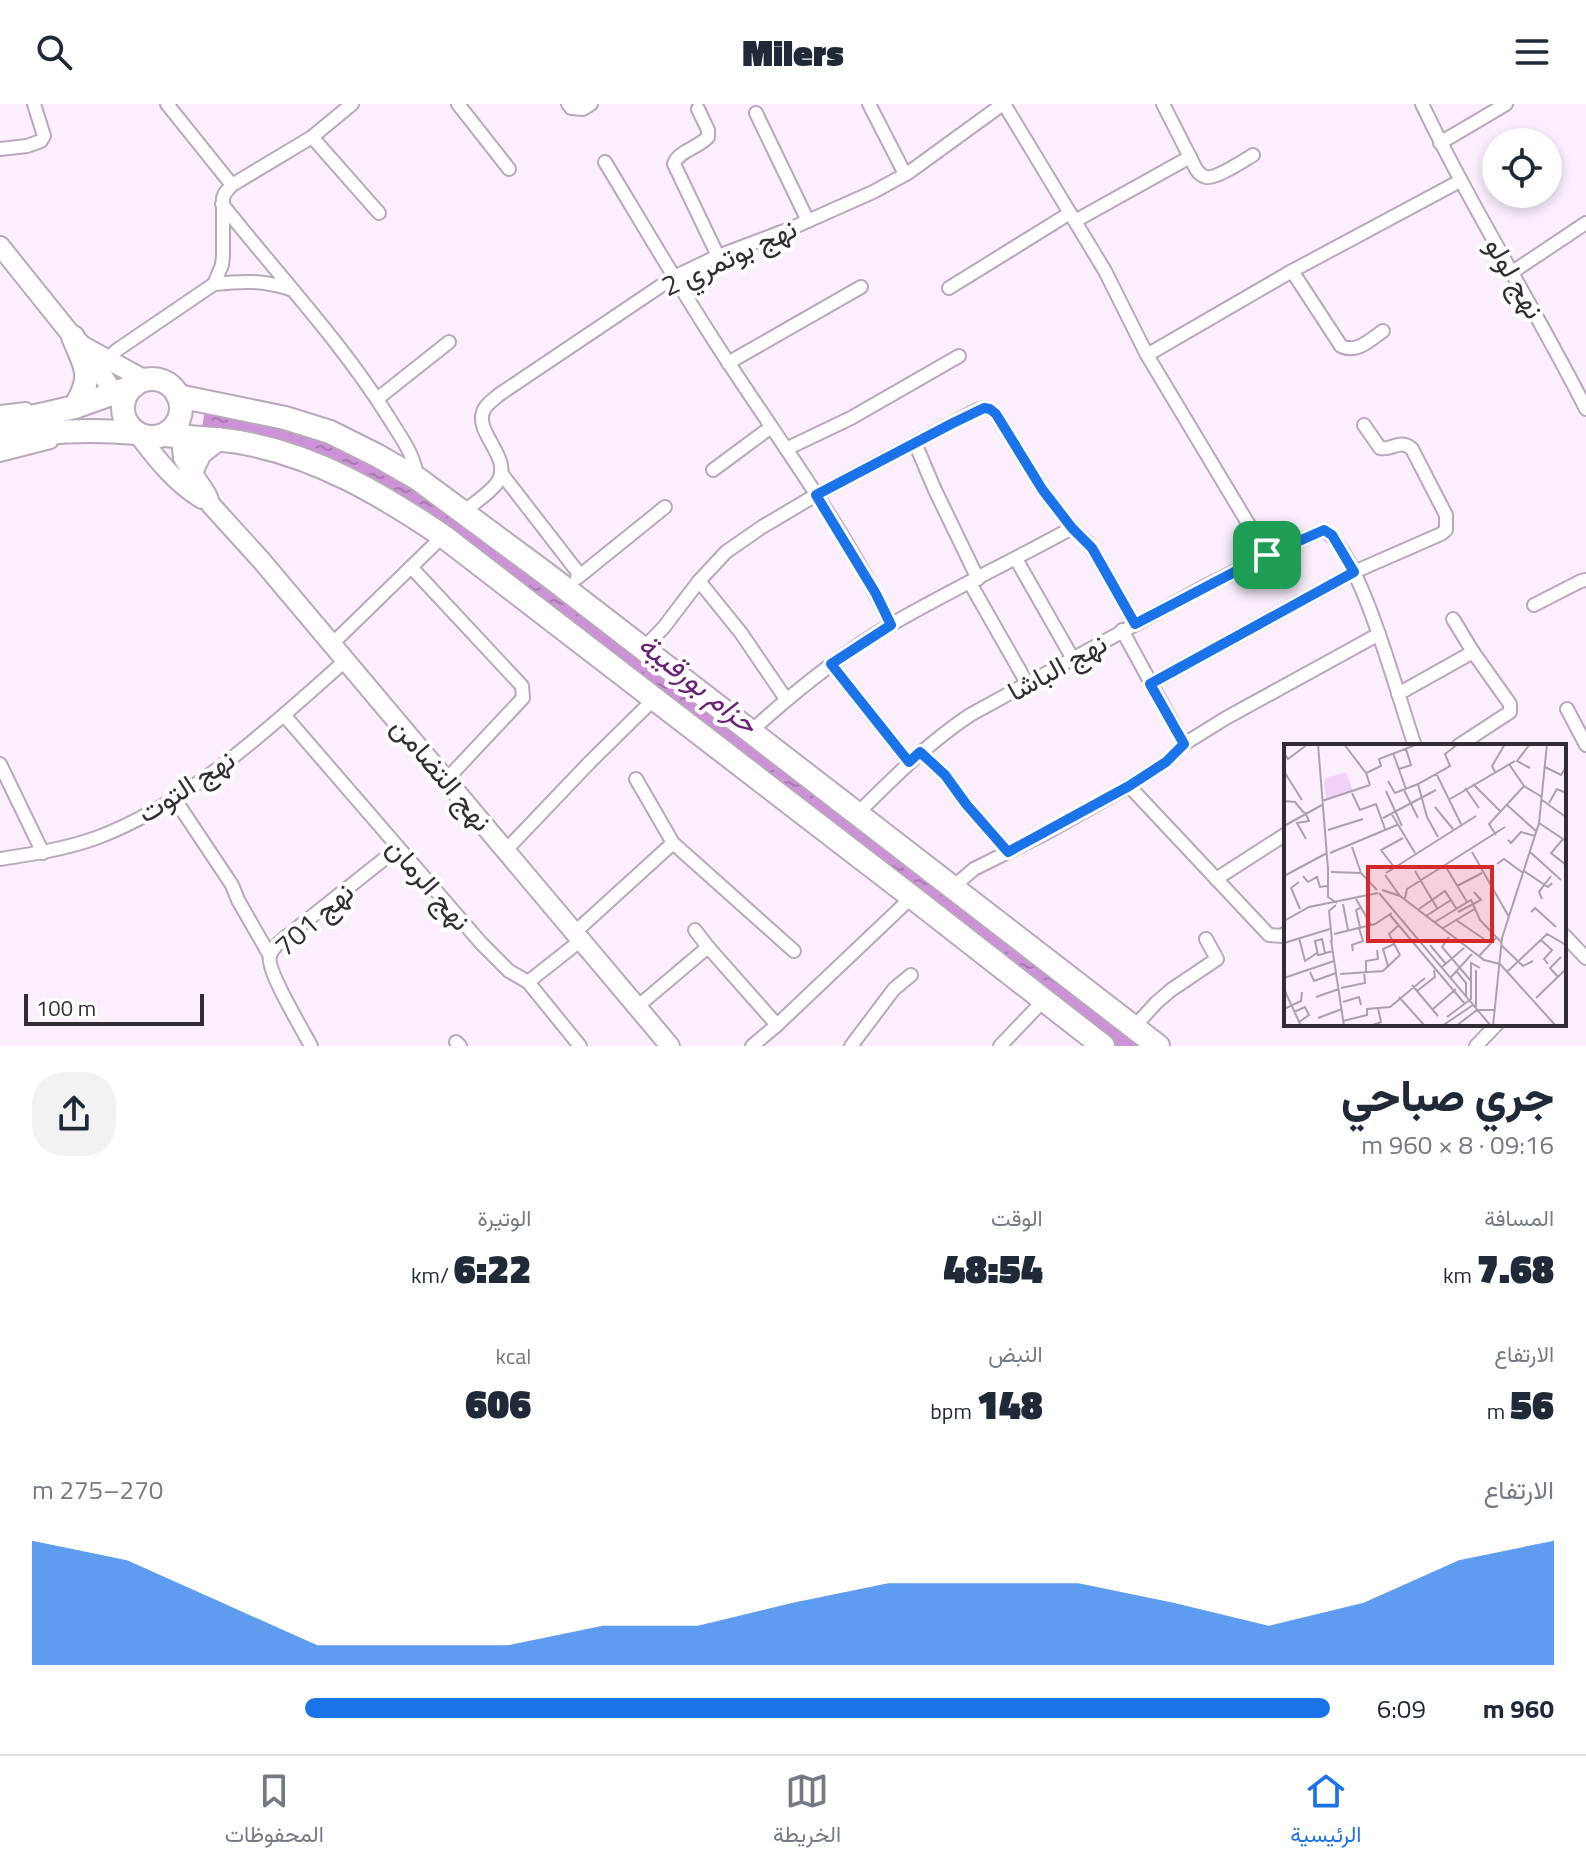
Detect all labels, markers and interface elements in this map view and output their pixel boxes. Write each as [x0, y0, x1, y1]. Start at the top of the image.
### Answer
text: Milers [742, 25, 844, 80]
icon: search [32, 30, 76, 74]
icon: menu [1510, 30, 1554, 74]
map controls [1482, 128, 1562, 208]
button: locate [1482, 128, 1562, 208]
street label: نهج بوتمري 2 [654, 206, 804, 309]
street label: نهج لولو [1475, 229, 1556, 327]
pin [1233, 521, 1301, 589]
icon: arrive [1245, 533, 1289, 577]
water label: حزام بورقيبة [629, 621, 769, 746]
street label: نهج الباشا [999, 621, 1115, 712]
street label: نهج التضامن [381, 707, 503, 841]
street label: نهج التوت [128, 738, 243, 833]
inset map [1284, 744, 1566, 1026]
street label: نهج الرمان [376, 827, 482, 940]
street label: نهج 701 [264, 871, 363, 966]
scale bar [24, 990, 204, 1026]
text: 100 m [36, 991, 96, 1025]
text: جري صباحي [1341, 1061, 1554, 1128]
button: share [32, 1072, 116, 1156]
text: 09:16 · 8 × 960 m [1361, 1125, 1554, 1164]
text: الوتيرة [478, 1201, 531, 1235]
text: الوقت [991, 1201, 1043, 1235]
text: المسافة [1484, 1201, 1554, 1235]
text: 6:22 [454, 1238, 531, 1299]
text: 48:54 [943, 1238, 1043, 1299]
text: 7.68 [1477, 1238, 1554, 1299]
text: /km [411, 1258, 454, 1292]
text: km [1443, 1258, 1477, 1292]
text: النبض [988, 1337, 1043, 1371]
text: الارتفاع [1494, 1337, 1554, 1371]
text: kcal [495, 1339, 531, 1373]
text: 606 [465, 1373, 531, 1434]
text: 148 [977, 1374, 1043, 1435]
text: 56 [1510, 1374, 1554, 1435]
text: bpm [930, 1394, 977, 1428]
text: m [1487, 1394, 1510, 1428]
text: 270–275 m [32, 1470, 163, 1509]
text: الارتفاع [1483, 1470, 1554, 1509]
text: 6:09 [1377, 1689, 1426, 1728]
text: 960 m [1483, 1689, 1554, 1728]
tab: المحفوظات [225, 1769, 324, 1854]
tab: الخريطة [773, 1769, 841, 1854]
tab: الرئيسية [1290, 1769, 1361, 1854]

